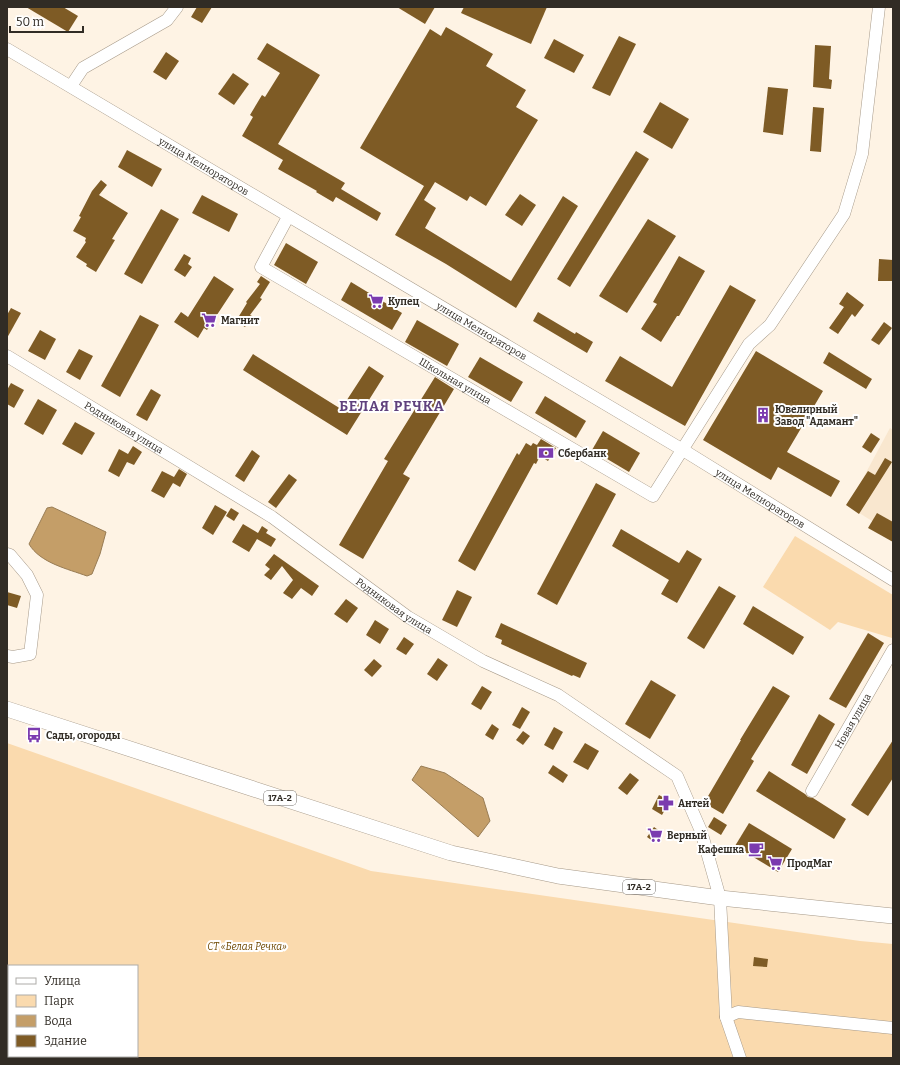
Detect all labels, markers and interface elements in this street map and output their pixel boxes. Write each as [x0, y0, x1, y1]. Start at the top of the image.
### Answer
scale bar [10, 8, 83, 34]
text: 50 m [16, 15, 45, 29]
street label: улица Мелиораторов [155, 135, 251, 198]
supermarket icon: Купец [367, 292, 385, 310]
place label: Купец [388, 296, 419, 308]
street label: улица Мелиораторов [433, 300, 529, 363]
supermarket icon: Магнит [200, 311, 218, 329]
place label: Магнит [221, 315, 260, 327]
street label: Школьная улица [417, 356, 494, 407]
district label: БЕЛАЯ РЕЧКА [339, 398, 445, 415]
street label: Родниковая улица [82, 399, 166, 457]
place label: Ювелирный Завод "Адамант" [775, 404, 858, 428]
building icon: Ювелирный Завод "Адамант" [754, 406, 772, 424]
bank icon: Сбербанк [537, 444, 555, 462]
place label: Сбербанк [558, 448, 607, 460]
street label: улица Мелиораторов [712, 466, 807, 531]
street label: Родниковая улица [353, 576, 434, 637]
street label: Новая улица [833, 691, 874, 751]
bus stop icon: Сады, огороды [25, 726, 43, 744]
place label: Сады, огороды [46, 730, 121, 742]
road number: 17А-2 [264, 791, 296, 805]
pharmacy icon: Антей [657, 794, 675, 812]
place label: Антей [678, 798, 710, 810]
supermarket icon: Верный [646, 826, 664, 844]
place label: Верный [667, 830, 707, 842]
cafe icon: Кафешка [747, 840, 765, 858]
place label: Кафешка [698, 844, 744, 856]
supermarket icon: ПродМаг [766, 854, 784, 872]
place label: ПродМаг [787, 858, 832, 870]
road number: 17А-2 [623, 880, 655, 894]
park label: СТ «Белая Речка» [207, 941, 287, 953]
legend [8, 965, 138, 1057]
text: Улица [44, 974, 81, 988]
text: Парк [44, 994, 74, 1008]
text: Вода [44, 1014, 73, 1028]
text: Здание [44, 1034, 87, 1048]

